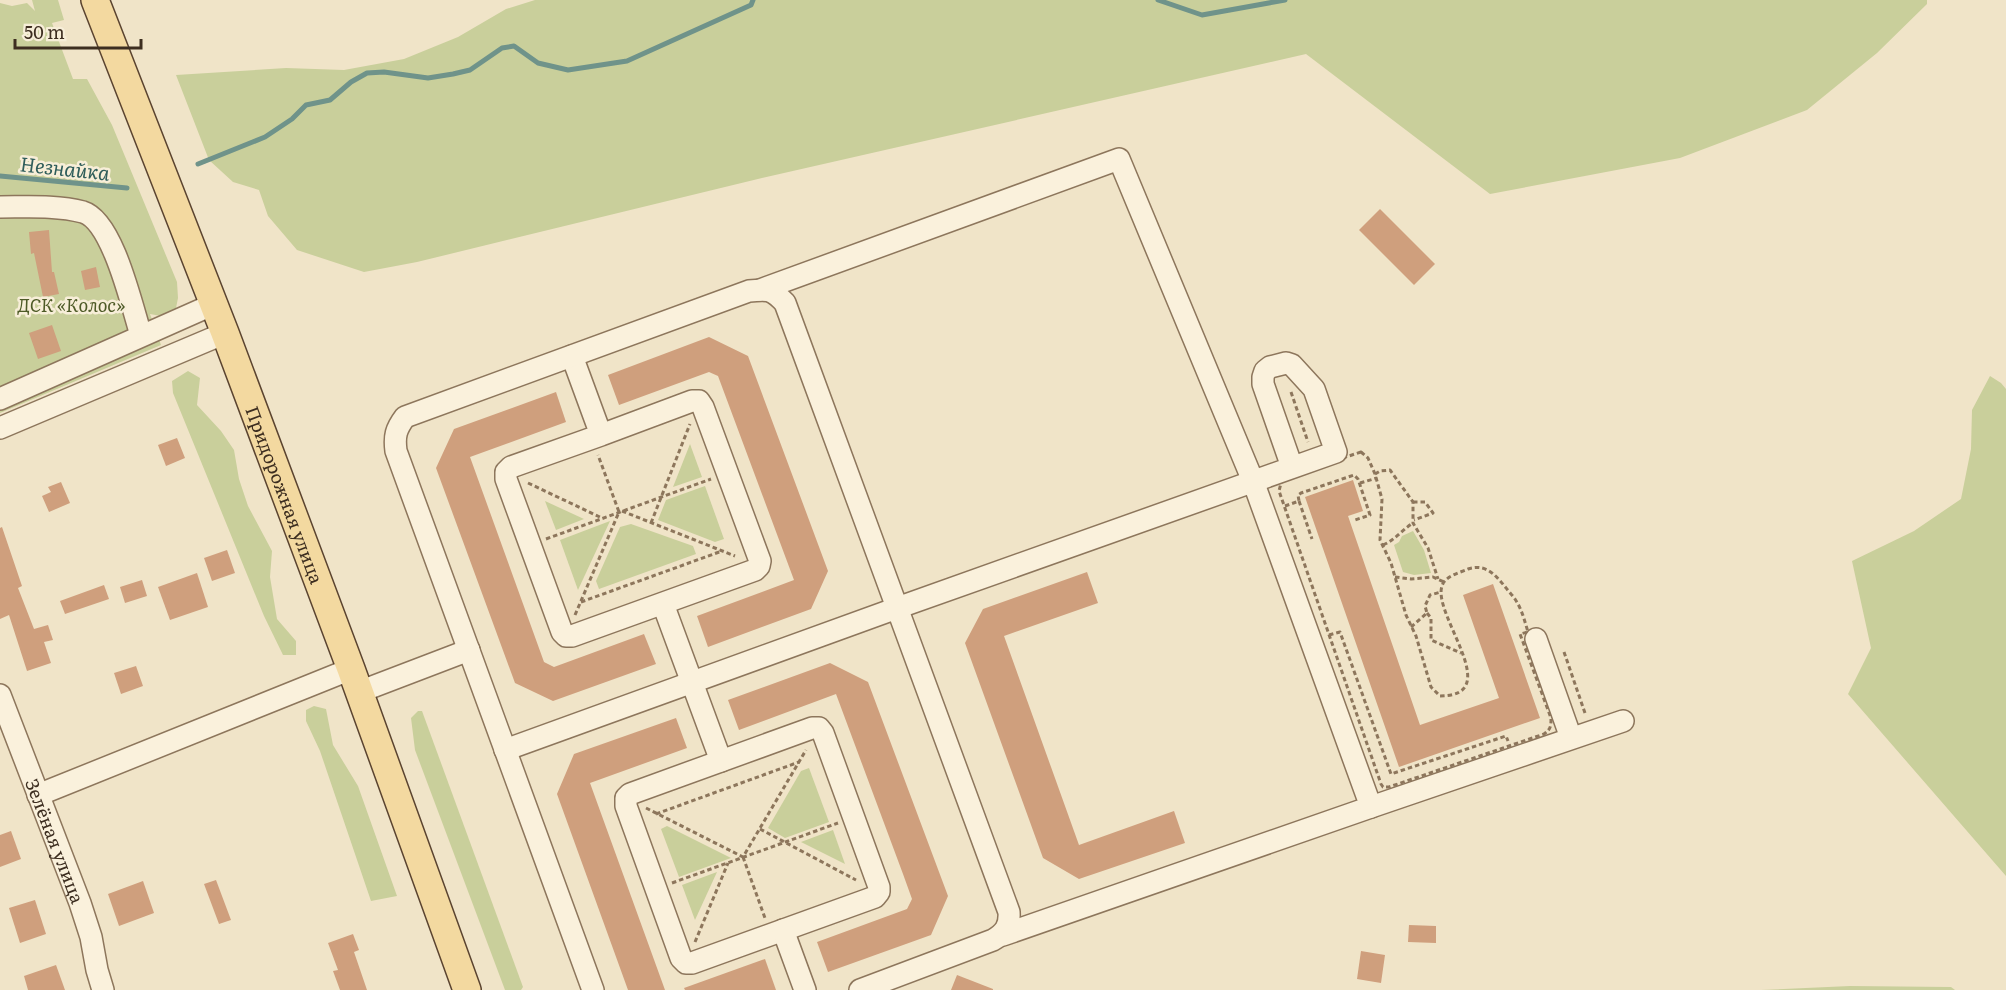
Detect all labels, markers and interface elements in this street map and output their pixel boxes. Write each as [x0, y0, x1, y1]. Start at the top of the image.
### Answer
scale bar [15, 12, 141, 50]
text: 50 m [24, 18, 65, 45]
water label: Незнайка [19, 147, 112, 187]
park label: ДСК «Колос» [17, 291, 125, 318]
street label: Придорожная улица [240, 402, 331, 588]
street label: Зелёная улица [20, 774, 92, 907]

